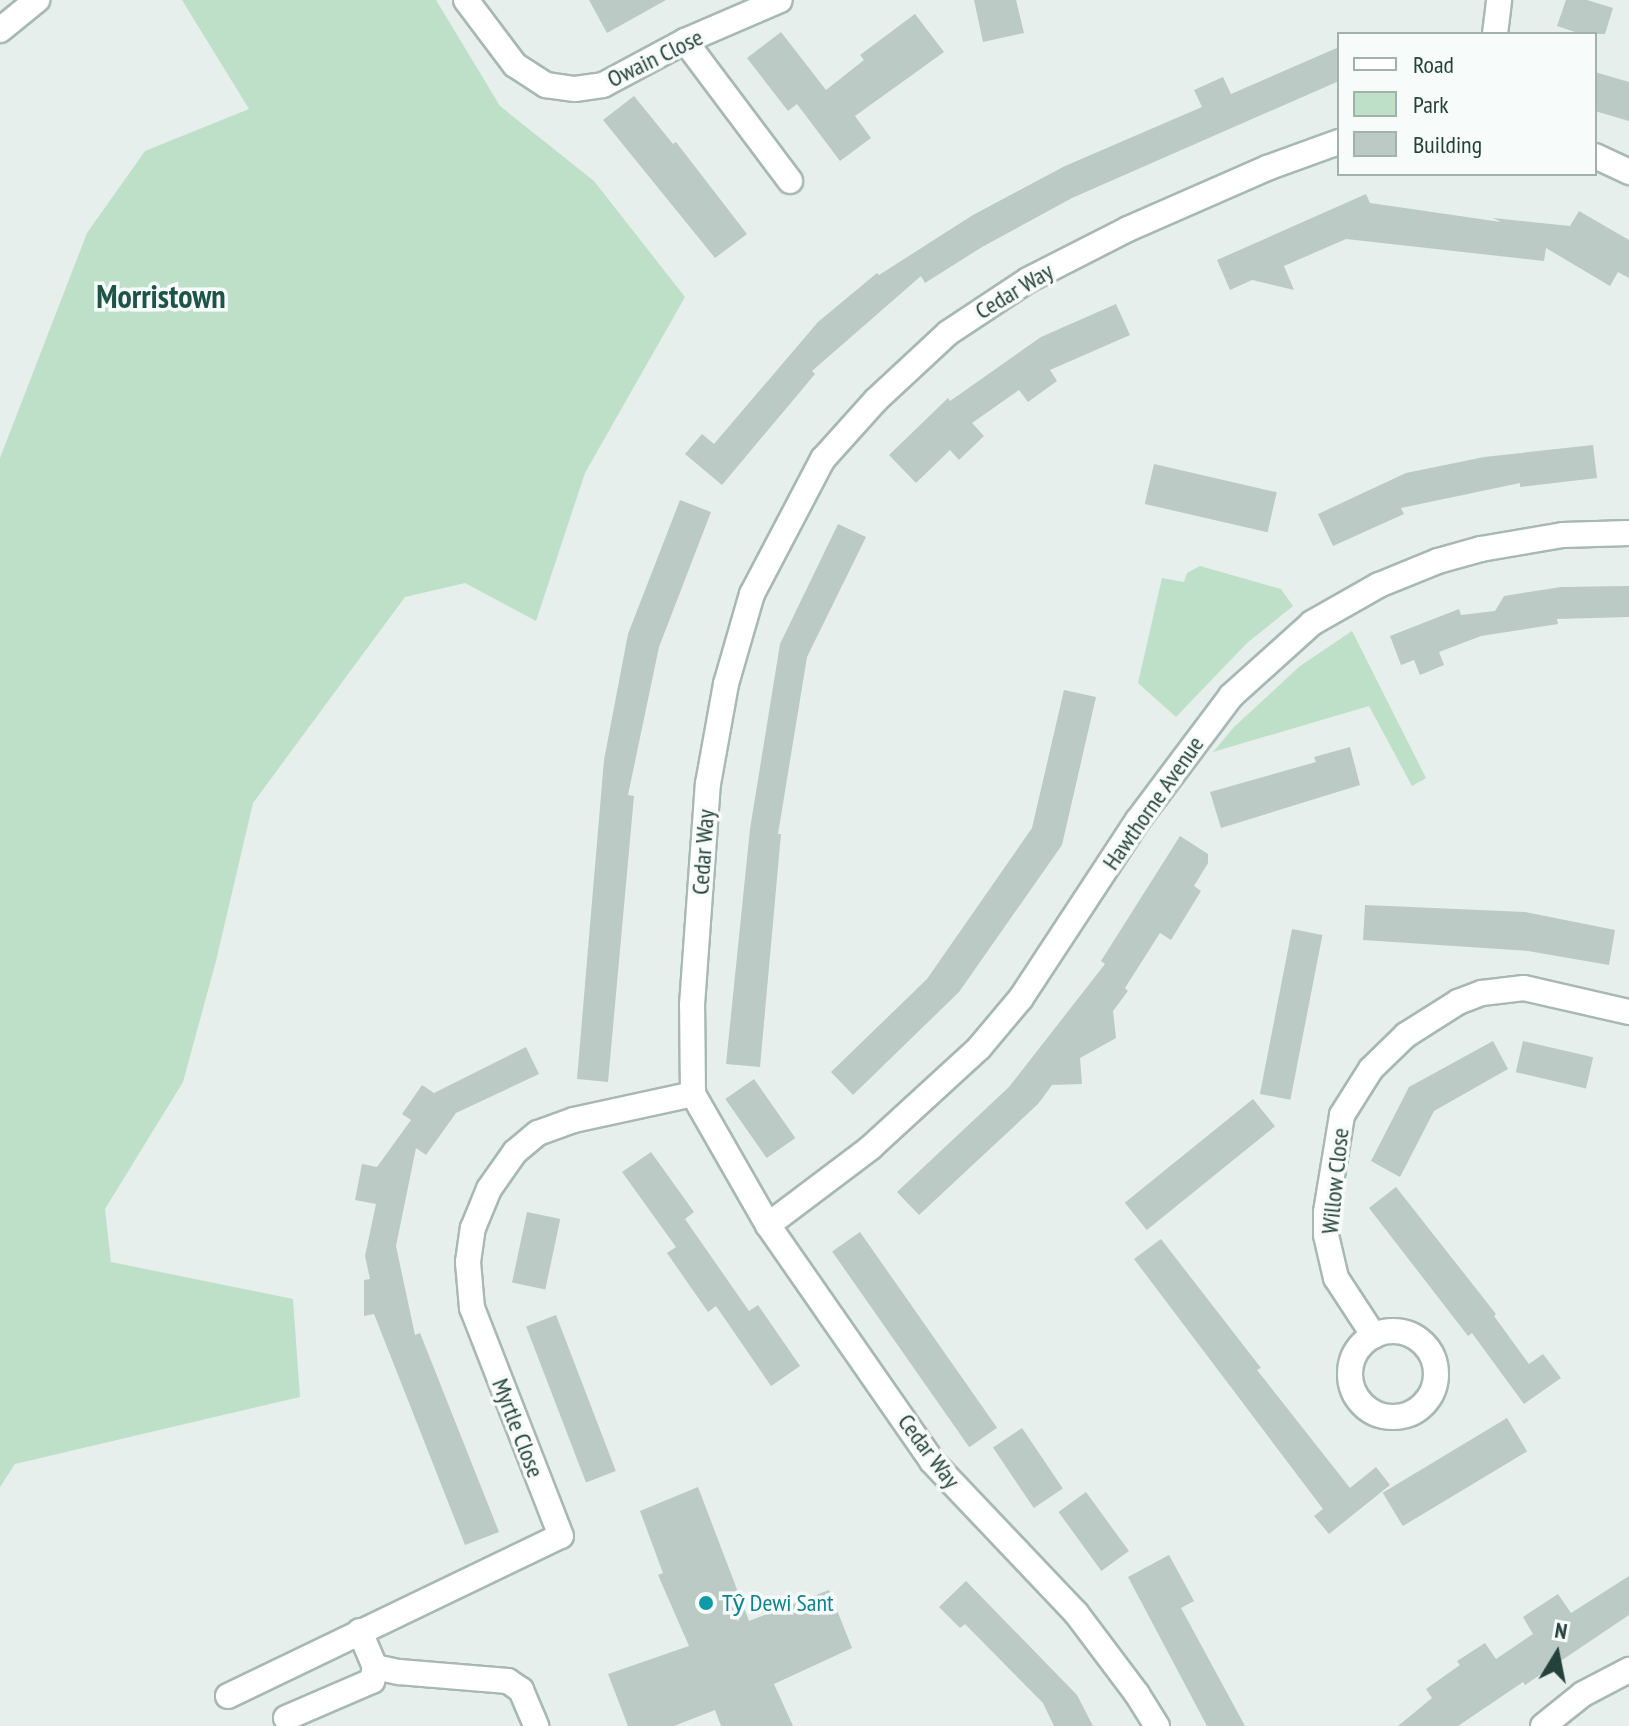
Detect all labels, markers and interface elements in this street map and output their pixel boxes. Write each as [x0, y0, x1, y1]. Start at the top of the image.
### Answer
street label: Owain Close [603, 23, 707, 93]
legend [1337, 32, 1597, 176]
text: Road [1413, 49, 1454, 80]
text: Park [1413, 89, 1449, 120]
text: Building [1413, 129, 1482, 160]
street label: Cedar Way [970, 257, 1058, 325]
district label: Morristown [96, 277, 226, 315]
street label: Hawthorne Avenue [1096, 730, 1210, 876]
street label: Cedar Way [686, 808, 720, 896]
street label: Willow Close [1315, 1126, 1355, 1236]
street label: Myrtle Close [486, 1374, 550, 1482]
street label: Cedar Way [892, 1408, 966, 1494]
place label: Tŷ Dewi Sant [722, 1589, 834, 1617]
marker: Tŷ Dewi Sant [697, 1594, 715, 1612]
north arrow [1517, 1614, 1597, 1694]
text: N [1553, 1616, 1569, 1645]

